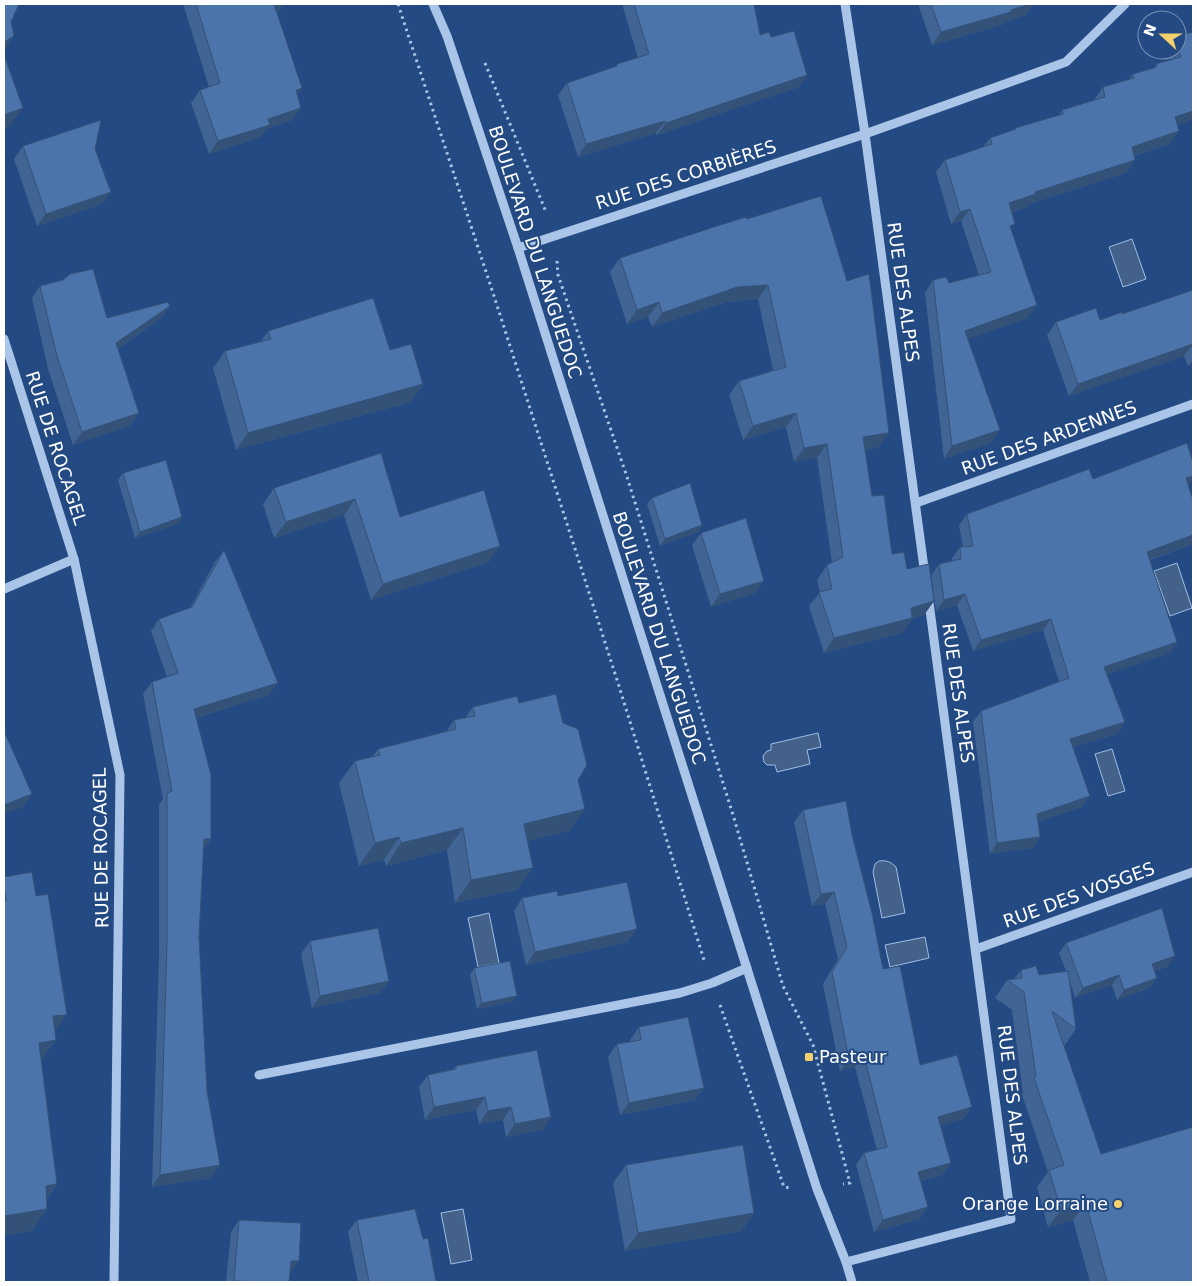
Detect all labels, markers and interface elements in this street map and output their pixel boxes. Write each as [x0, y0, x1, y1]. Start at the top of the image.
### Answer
north arrow [1137, 10, 1187, 60]
text: N [1140, 22, 1159, 39]
street label: BOULEVARD DU LANGUEDOC [485, 123, 586, 381]
street label: RUE DES CORBIÈRES [593, 135, 779, 214]
street label: RUE DES ALPES [883, 221, 924, 363]
street label: RUE DE ROCAGEL [22, 368, 91, 527]
street label: RUE DES ARDENNES [958, 396, 1139, 479]
street label: BOULEVARD DU LANGUEDOC [609, 509, 710, 767]
street label: RUE DES ALPES [938, 622, 979, 764]
street label: RUE DE ROCAGEL [89, 768, 112, 928]
street label: RUE DES VOSGES [1000, 857, 1157, 932]
street label: RUE DES ALPES [993, 1024, 1032, 1166]
place label: Pasteur [819, 1046, 887, 1067]
marker: Pasteur [803, 1051, 815, 1063]
place label: Orange Lorraine [962, 1193, 1108, 1214]
marker: Orange Lorraine [1112, 1198, 1124, 1210]

